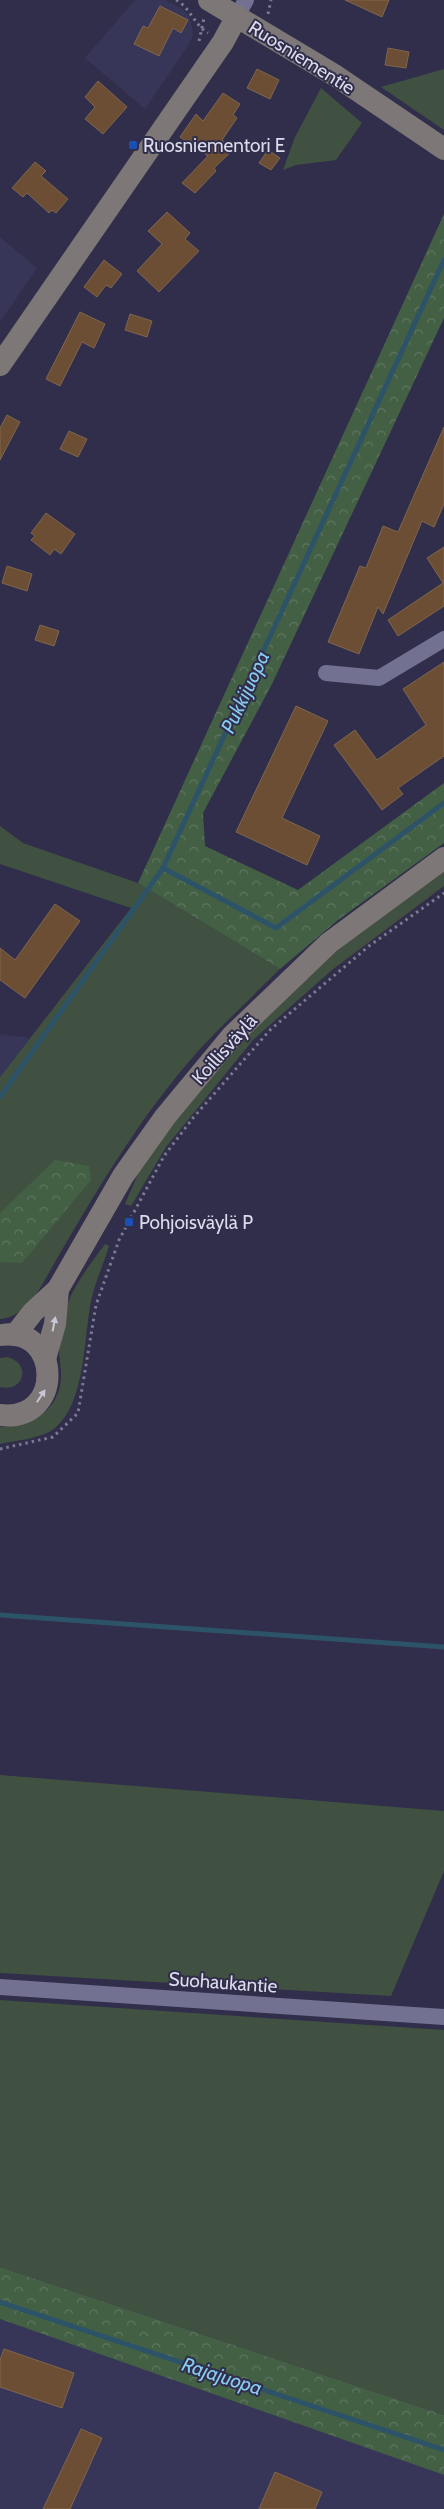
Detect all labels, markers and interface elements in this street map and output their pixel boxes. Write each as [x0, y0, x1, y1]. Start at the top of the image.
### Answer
street label: Ruosniementie [244, 16, 359, 99]
place label: Ruosniementori E [143, 134, 285, 157]
marker: Ruosniementori E [127, 139, 139, 151]
water label: Pukkijuopa [216, 647, 274, 737]
street label: Koillisväylä [187, 1009, 262, 1089]
place label: Pohjoisväylä P [139, 1211, 253, 1234]
marker: Pohjoisväylä P [123, 1216, 135, 1228]
one-way arrow [51, 1316, 59, 1332]
one-way arrow [37, 1390, 46, 1403]
street label: Suohaukantie [168, 1967, 278, 1998]
water label: Rajajuopa [179, 2352, 265, 2400]

